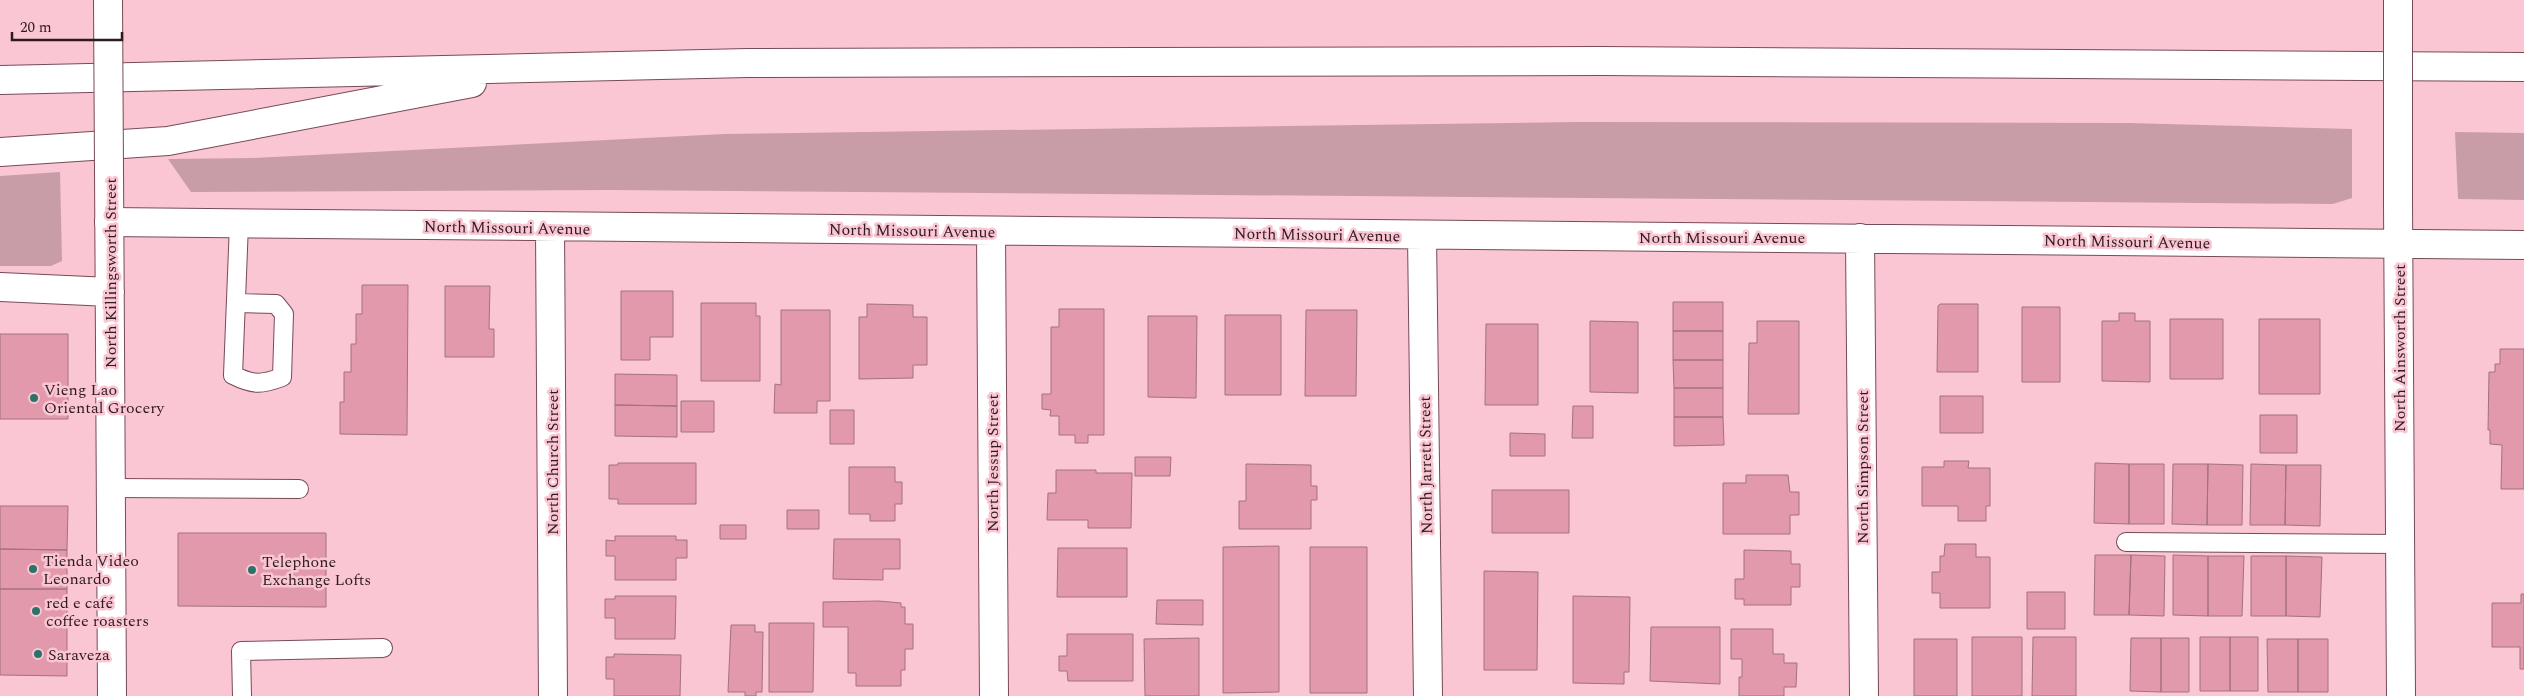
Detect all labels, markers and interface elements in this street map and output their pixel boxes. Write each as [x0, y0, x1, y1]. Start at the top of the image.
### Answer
scale bar [12, 10, 122, 42]
text: 20 m [20, 16, 52, 39]
street label: North Killingsworth Street [99, 178, 123, 368]
street label: North Missouri Avenue [424, 215, 590, 241]
street label: North Missouri Avenue [829, 218, 995, 244]
street label: North Missouri Avenue [1234, 222, 1400, 248]
street label: North Missouri Avenue [1639, 226, 1805, 250]
street label: North Missouri Avenue [2044, 229, 2210, 255]
street label: North Ainsworth Street [2388, 264, 2412, 432]
place label: Vieng Lao Oriental Grocery [44, 378, 166, 420]
street label: North Church Street [541, 389, 565, 535]
street label: North Simpson Street [1851, 390, 1875, 544]
marker: Vieng Lao Oriental Grocery [28, 392, 40, 404]
street label: North Jessup Street [981, 394, 1005, 532]
street label: North Jarrett Street [1413, 395, 1439, 534]
place label: Tienda Video Leonardo [43, 549, 139, 591]
place label: Telephone Exchange Lofts [262, 550, 371, 592]
marker: Tienda Video Leonardo [27, 563, 39, 575]
marker: Telephone Exchange Lofts [246, 564, 258, 576]
place label: red e café coffee roasters [46, 591, 149, 633]
marker: red e café coffee roasters [30, 605, 42, 617]
place label: Saraveza [48, 643, 110, 667]
marker: Saraveza [32, 648, 44, 660]

